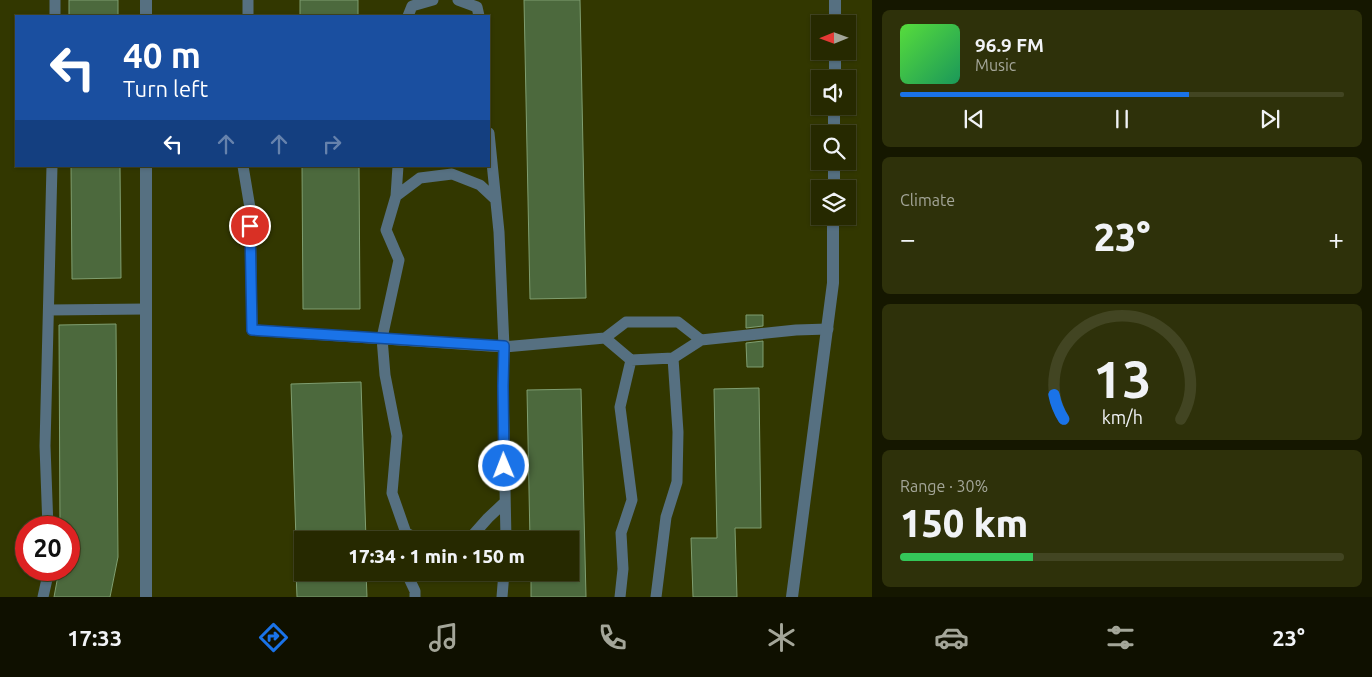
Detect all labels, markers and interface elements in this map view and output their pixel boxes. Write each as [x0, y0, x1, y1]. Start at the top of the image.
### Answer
north arrow [811, 15, 856, 60]
map controls [811, 15, 856, 225]
text: 96.9 FM [975, 34, 1044, 56]
icon: left [40, 35, 105, 100]
text: 40 m [123, 35, 201, 75]
text: Music [975, 56, 1016, 74]
button: sound [811, 70, 856, 115]
text: Turn left [123, 76, 208, 101]
icon: previous [960, 105, 988, 133]
icon: pause [1108, 105, 1136, 133]
icon: next [1256, 105, 1284, 133]
button: search [811, 125, 856, 170]
icon: left [159, 130, 187, 158]
icon: ahead [212, 130, 240, 158]
icon: ahead [265, 130, 293, 158]
icon: right [318, 130, 346, 158]
button: layers [811, 180, 856, 225]
text: Climate [900, 191, 955, 209]
pin [229, 205, 271, 247]
icon: arrive [236, 212, 264, 240]
text: 23° [1094, 216, 1150, 258]
text: − [900, 223, 916, 254]
text: + [1328, 223, 1344, 254]
text: 13 [1093, 350, 1151, 408]
text: km/h [1101, 407, 1143, 427]
position arrow [477, 439, 529, 491]
text: Range · 30% [900, 477, 988, 495]
text: 150 km [900, 502, 1028, 544]
speed limit sign: 20 [15, 516, 80, 581]
text: 17:34 · 1 min · 150 m [348, 545, 525, 567]
icon: directions [256, 620, 291, 655]
icon: music [426, 620, 461, 655]
icon: phone [595, 620, 630, 655]
icon: climate [764, 620, 799, 655]
icon: car [934, 620, 969, 655]
icon: filters [1103, 620, 1138, 655]
text: 17:33 [67, 625, 122, 650]
text: 23° [1272, 625, 1305, 650]

